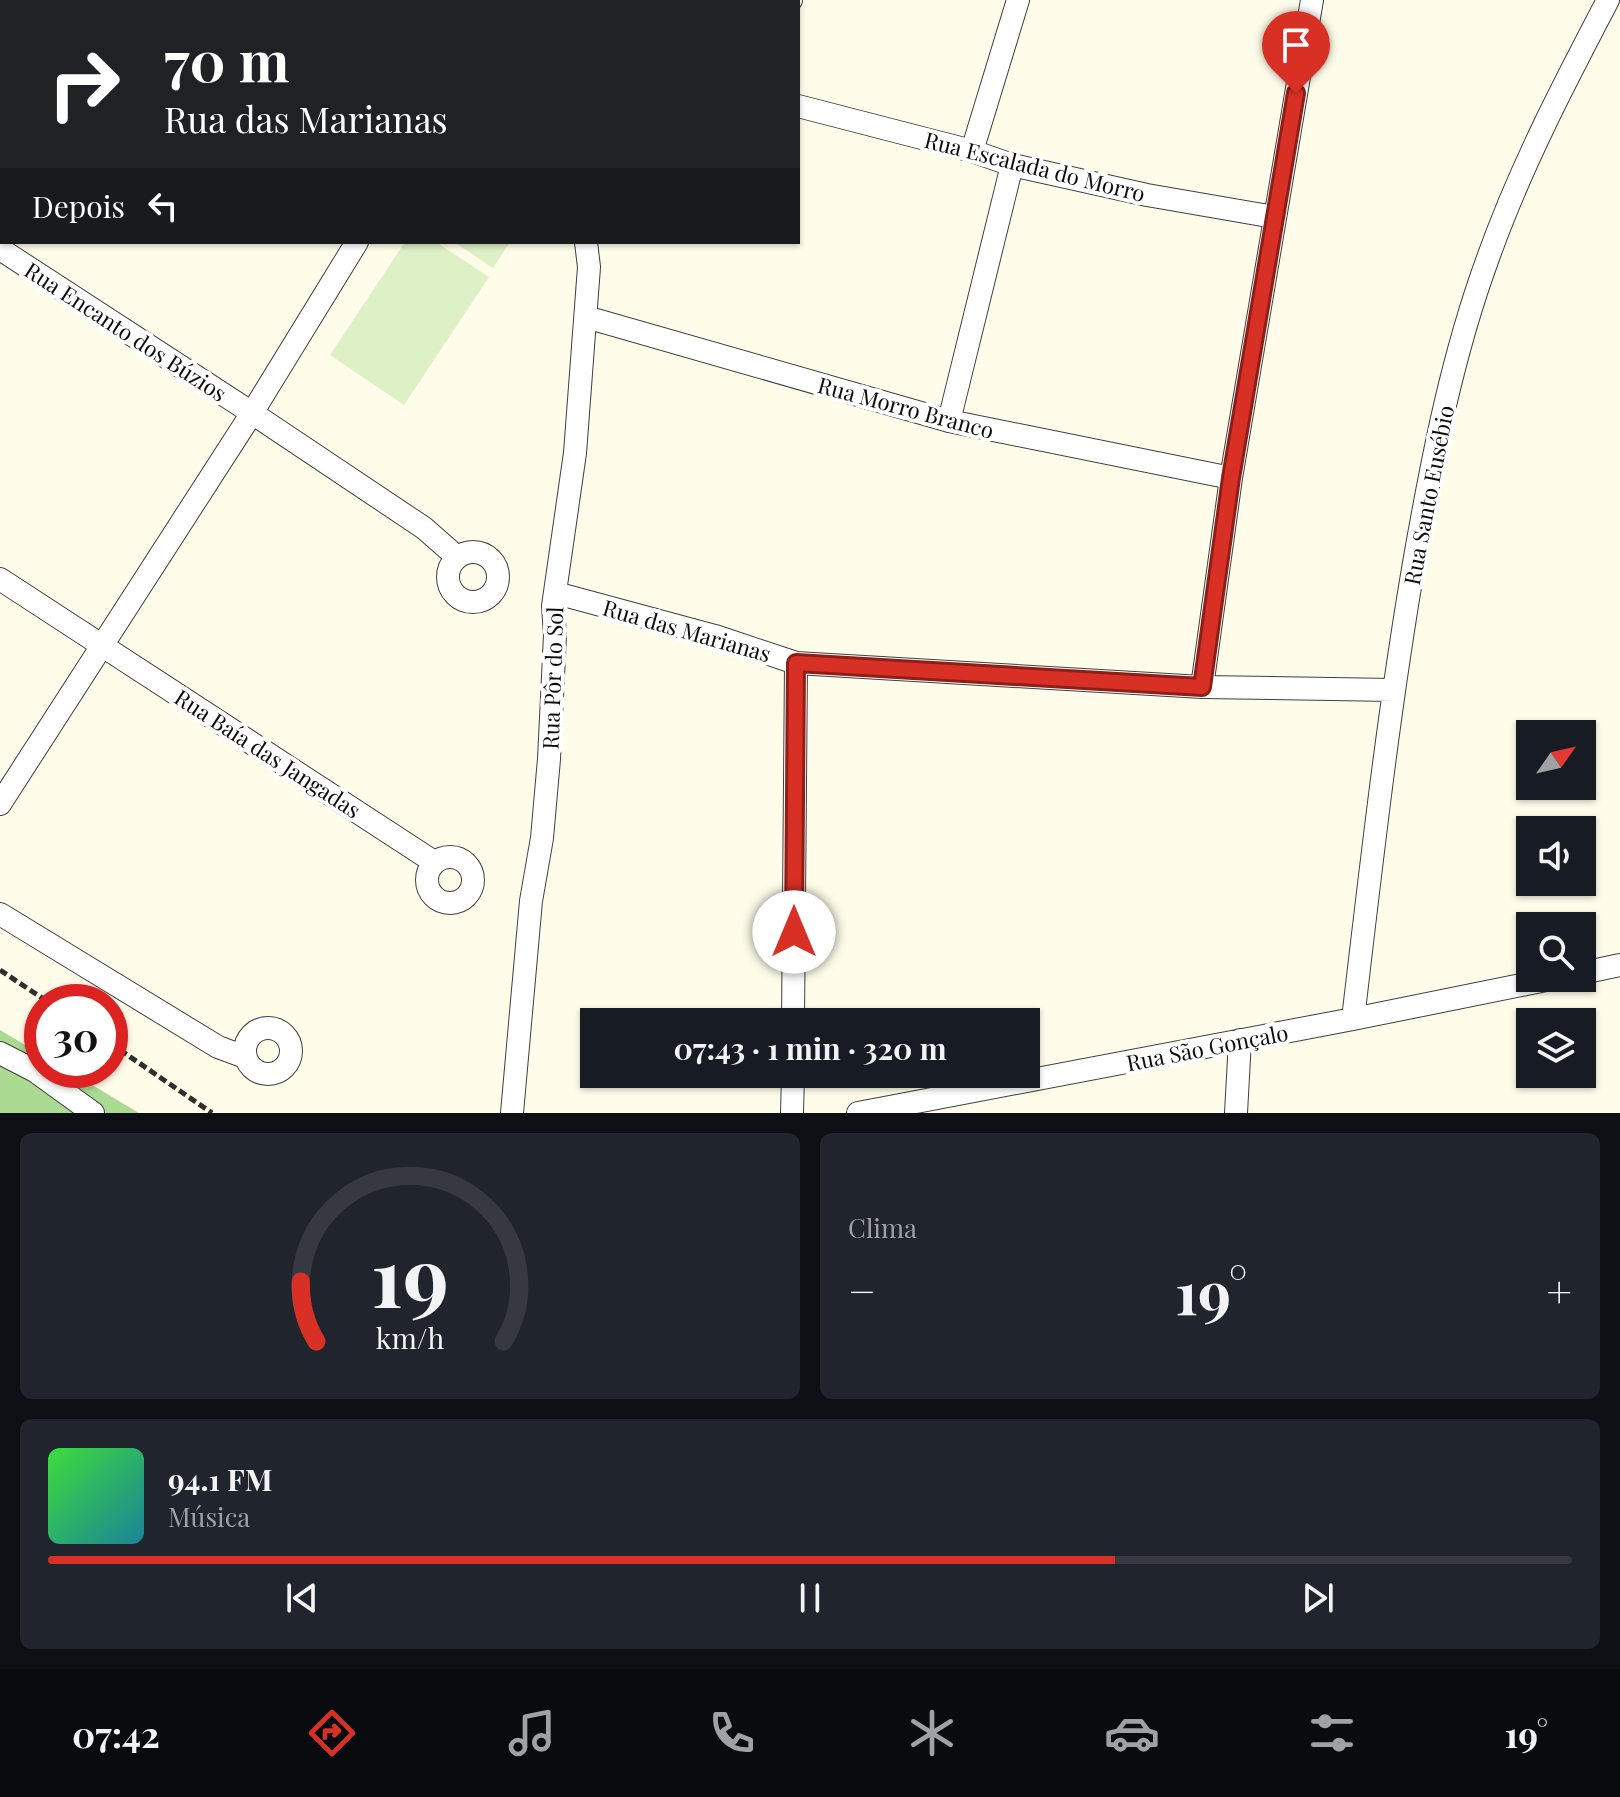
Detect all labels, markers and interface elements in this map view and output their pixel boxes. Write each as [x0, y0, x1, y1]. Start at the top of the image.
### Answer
pin [1262, 11, 1330, 93]
text: 70 m [164, 22, 289, 97]
icon: arrive [1274, 23, 1318, 67]
icon: right [32, 32, 136, 136]
text: Rua das Marianas [164, 94, 448, 142]
street label: Rua Escalada do Morro [921, 124, 1149, 208]
icon: left [141, 184, 185, 228]
text: Depois [32, 186, 125, 226]
street label: Rua Encanto dos Búzios [19, 254, 233, 408]
street label: Rua Morro Branco [815, 369, 997, 445]
street label: Rua Santo Eusébio [1396, 403, 1460, 587]
street label: Rua das Marianas [600, 592, 774, 668]
street label: Rua Pôr do Sol [535, 606, 569, 750]
street label: Rua Baía das Jangadas [169, 682, 367, 824]
north arrow [1516, 720, 1596, 800]
map controls [1516, 720, 1596, 1088]
button: sound [1516, 816, 1596, 896]
position arrow [752, 890, 836, 974]
button: search [1516, 912, 1596, 992]
speed limit sign: 30 [24, 984, 128, 1088]
button: layers [1516, 1008, 1596, 1088]
street label: Rua São Gonçalo [1124, 1017, 1290, 1077]
text: 07:43 · 1 min · 320 m [673, 1028, 947, 1068]
text: Clima [848, 1210, 917, 1245]
text: 19 [371, 1218, 449, 1329]
text: 19° [1175, 1250, 1248, 1330]
text: − [848, 1260, 876, 1319]
text: + [1546, 1260, 1572, 1319]
text: km/h [376, 1318, 444, 1356]
text: 94.1 FM [168, 1459, 273, 1499]
text: Música [168, 1499, 250, 1534]
icon: previous [280, 1576, 324, 1620]
icon: pause [788, 1576, 832, 1620]
icon: next [1296, 1576, 1340, 1620]
icon: directions [304, 1705, 360, 1761]
icon: music [504, 1705, 560, 1761]
icon: phone [704, 1705, 760, 1761]
icon: climate [904, 1705, 960, 1761]
icon: car [1104, 1705, 1160, 1761]
icon: filters [1304, 1705, 1360, 1761]
text: 07:42 [72, 1709, 160, 1757]
text: 19° [1504, 1709, 1548, 1757]

